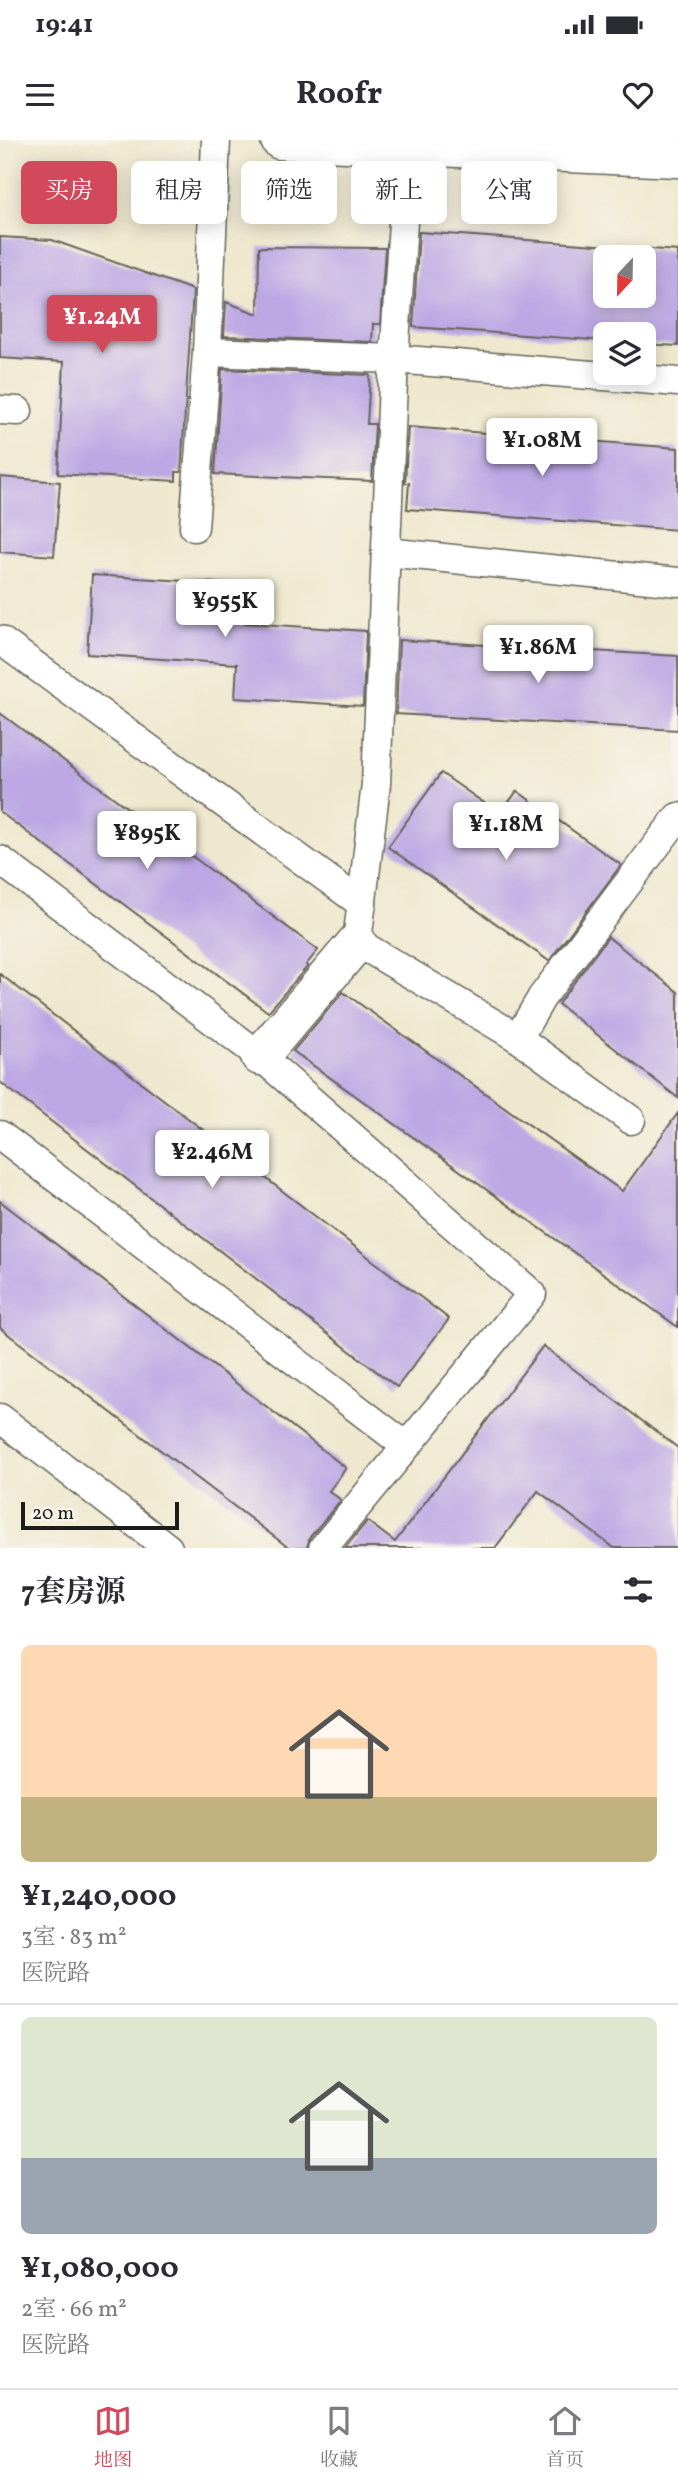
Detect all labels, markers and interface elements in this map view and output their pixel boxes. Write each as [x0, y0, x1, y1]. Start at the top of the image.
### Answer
text: 19:41 [35, 7, 93, 43]
text: Roofr [296, 73, 382, 117]
icon: menu [21, 76, 59, 114]
icon: heart [619, 76, 657, 114]
chip: 买房 [21, 161, 117, 224]
chip: 租房 [131, 161, 227, 224]
chip: 筛选 [241, 161, 337, 224]
chip: 新上 [351, 161, 447, 224]
chip: 公寓 [461, 161, 557, 224]
north arrow [593, 245, 656, 308]
map controls [593, 245, 656, 385]
pin: ¥1.24M [45, 296, 159, 355]
text: ¥1.24M [63, 302, 141, 334]
button: layers [593, 322, 656, 385]
pin: ¥1.08M [485, 418, 599, 478]
text: ¥1.08M [502, 425, 582, 457]
pin: ¥955K [176, 580, 274, 639]
text: ¥955K [192, 586, 258, 618]
pin: ¥1.86M [481, 626, 595, 685]
text: ¥1.86M [499, 632, 577, 664]
pin: ¥1.18M [449, 802, 563, 862]
text: ¥1.18M [469, 809, 543, 841]
pin: ¥895K [98, 812, 196, 871]
text: ¥895K [113, 818, 181, 850]
pin: ¥2.46M [155, 1130, 269, 1190]
text: ¥2.46M [171, 1137, 253, 1169]
scale bar [21, 1499, 178, 1531]
text: 20 m [32, 1501, 74, 1527]
icon: filters [619, 1571, 657, 1609]
text: 7套房源 [21, 1572, 125, 1614]
icon: home [276, 1691, 402, 1817]
text: ¥1,240,000 [21, 1876, 177, 1918]
text: 3室 · 83 m² [21, 1922, 126, 1954]
text: 医院路 [21, 1958, 90, 1990]
icon: home [276, 2063, 402, 2189]
text: ¥1,080,000 [21, 2248, 179, 2290]
text: 2室 · 66 m² [21, 2294, 127, 2326]
text: 医院路 [21, 2330, 90, 2362]
tab: 地图 [94, 2402, 132, 2474]
tab: 收藏 [320, 2402, 358, 2474]
tab: 首页 [546, 2402, 584, 2474]

